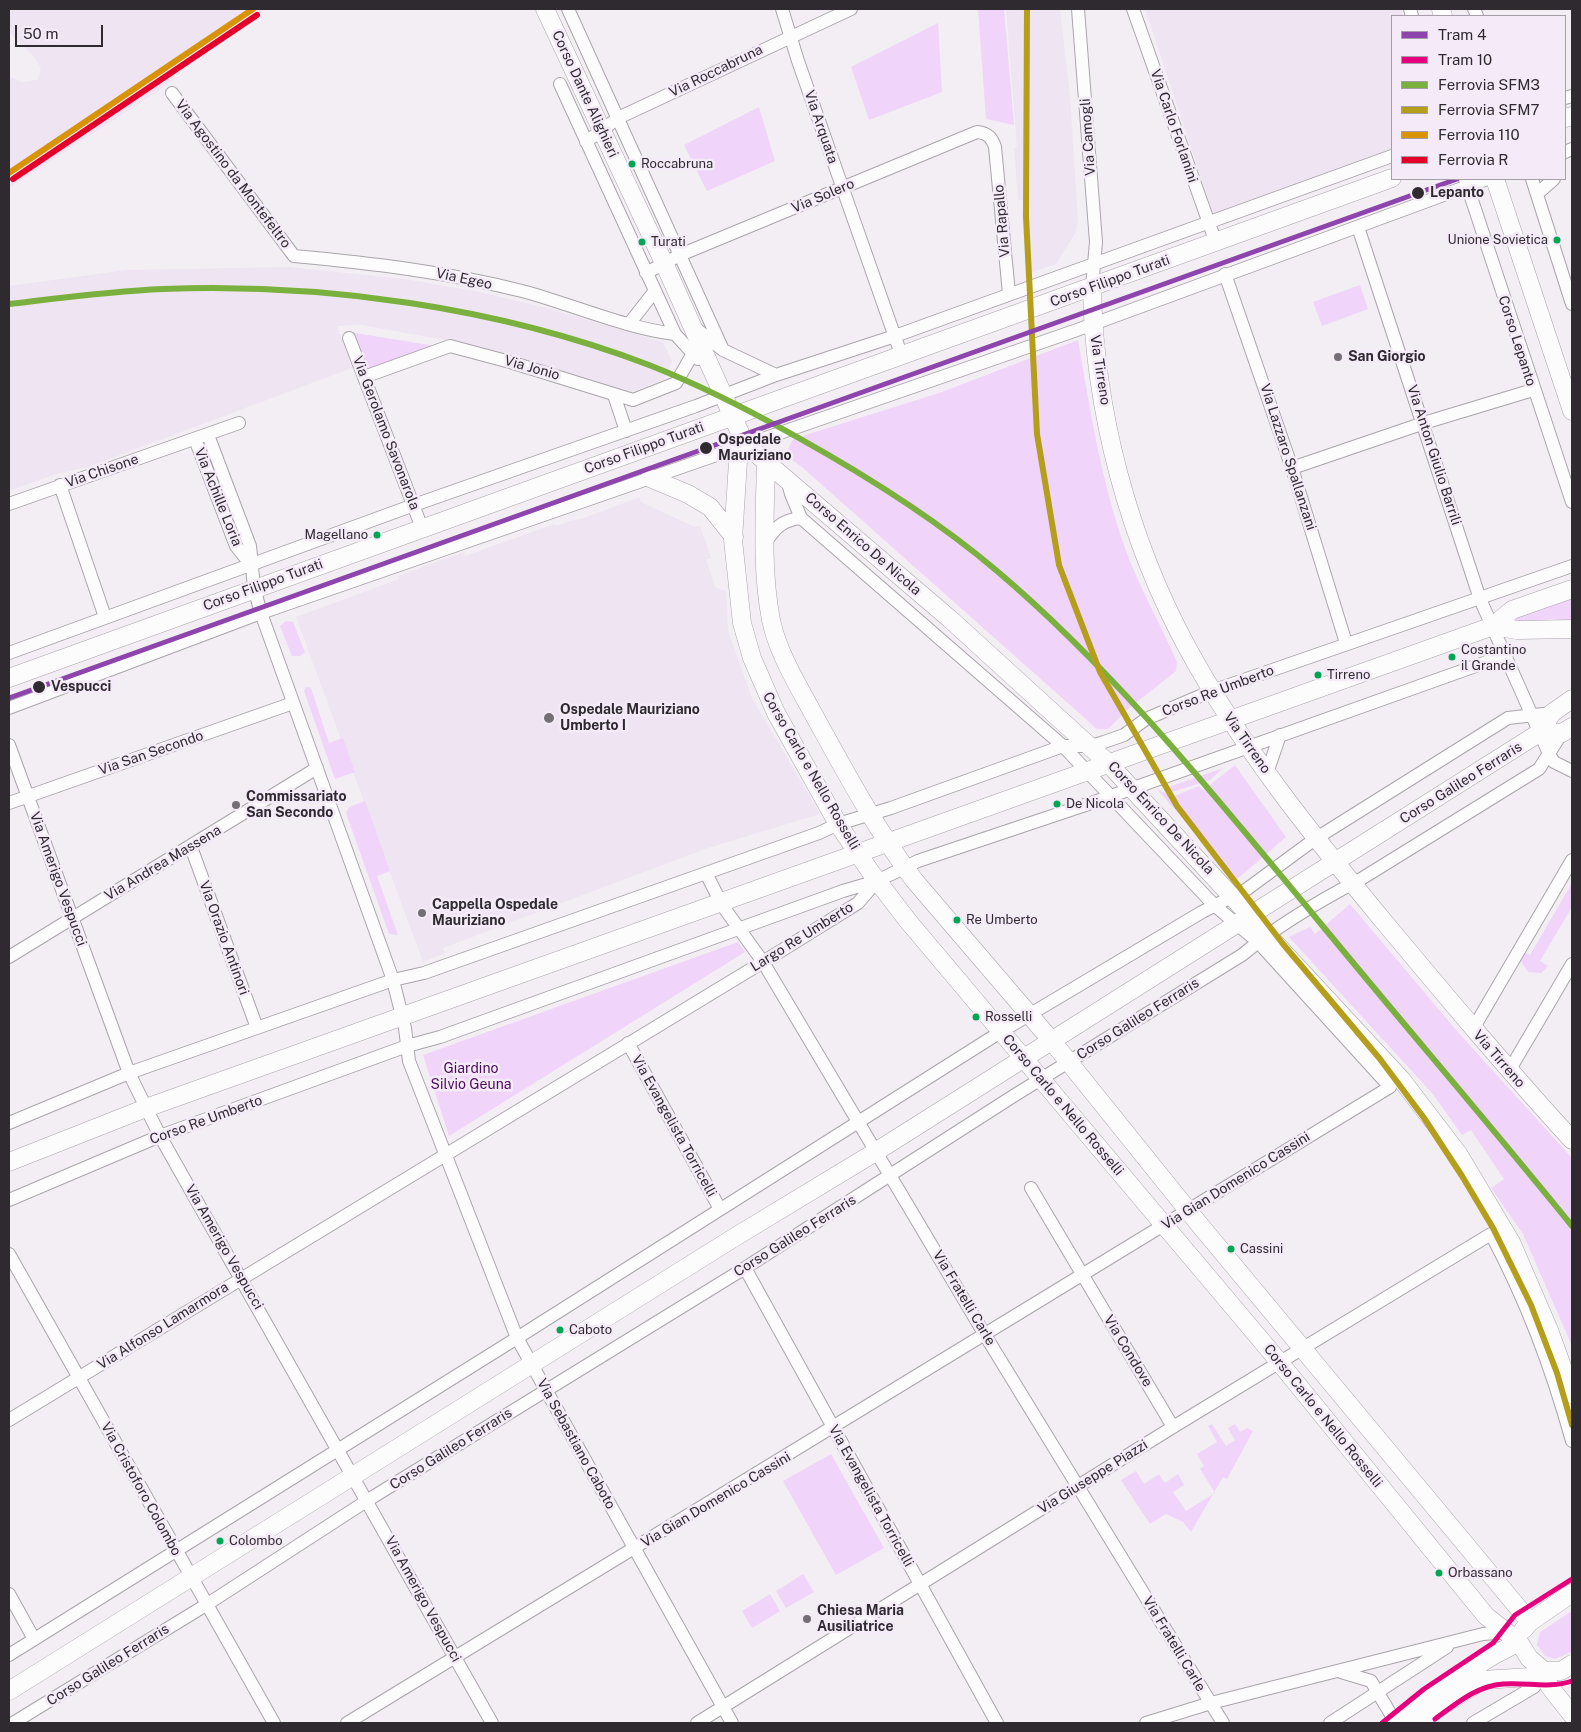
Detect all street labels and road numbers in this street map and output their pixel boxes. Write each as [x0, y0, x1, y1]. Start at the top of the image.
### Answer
street label: Corso Dante Alighieri [548, 28, 622, 160]
street label: Via Roccabruna [667, 41, 765, 101]
street label: Via Carlo Forlanini [1147, 67, 1201, 185]
street label: Via Arquata [801, 88, 841, 166]
street label: Via Agostino da Montefeltro [172, 96, 294, 252]
street label: Via Camogli [1077, 98, 1099, 176]
street label: Via Solero [789, 175, 857, 217]
street label: Via Rapallo [990, 184, 1014, 258]
street label: Corso Filippo Turati [1048, 252, 1172, 310]
street label: Via Egeo [434, 265, 494, 293]
street label: Corso Lepanto [1494, 294, 1540, 388]
street label: Via Tirreno [1086, 334, 1114, 406]
street label: Via Jonio [502, 352, 562, 384]
street label: Via Gerolamo Savonarola [349, 354, 423, 512]
street label: Via Lazzaro Spallanzani [1256, 382, 1320, 532]
street label: Via Anton Giulio Barrili [1403, 383, 1465, 527]
street label: Corso Filippo Turati [582, 419, 706, 477]
street label: Via Achille Loria [191, 445, 245, 549]
street label: Via Chisone [63, 451, 141, 491]
street label: Corso Enrico De Nicola [802, 489, 924, 599]
street label: Corso Filippo Turati [201, 556, 325, 614]
street label: Corso Re Umberto [1160, 662, 1276, 720]
street label: Corso Carlo e Nello Rosselli [759, 689, 863, 853]
street label: Via Tirreno [1220, 709, 1274, 777]
street label: Via San Secondo [96, 727, 206, 779]
street label: Corso Galileo Ferraris [1397, 739, 1525, 827]
street label: Corso Enrico De Nicola [1104, 758, 1218, 878]
street label: Via Amerigo Vespucci [26, 810, 90, 948]
street label: Via Andrea Massena [102, 822, 224, 904]
street label: Via Orazio Antinori [196, 879, 252, 997]
street label: Largo Re Umberto [748, 899, 856, 975]
street label: Corso Galileo Ferraris [1074, 975, 1202, 1063]
street label: Via Tirreno [1469, 1027, 1529, 1091]
street label: Corso Carlo e Nello Rosselli [999, 1031, 1127, 1179]
street label: Via Evangelista Torricelli [628, 1052, 720, 1200]
street label: Corso Re Umberto [147, 1092, 265, 1148]
street label: Via Gian Domenico Cassini [1159, 1128, 1313, 1234]
street label: Via Amerigo Vespucci [181, 1182, 267, 1312]
street label: Corso Galileo Ferraris [731, 1192, 859, 1280]
street label: Via Fratelli Carle [929, 1247, 999, 1349]
street label: Via Alfonso Lamarmora [94, 1279, 232, 1373]
street label: Via Condove [1100, 1312, 1156, 1390]
street label: Corso Carlo e Nello Rosselli [1260, 1341, 1386, 1491]
street label: Via Sebastiano Caboto [533, 1376, 619, 1512]
street label: Corso Galileo Ferraris [387, 1405, 515, 1493]
street label: Via Cristoforo Colombo [97, 1419, 185, 1559]
street label: Via Evangelista Torricelli [825, 1422, 917, 1570]
street label: Via Giuseppe Piazzi [1035, 1436, 1151, 1518]
street label: Via Gian Domenico Cassini [638, 1449, 794, 1551]
street label: Via Amerigo Vespucci [381, 1533, 465, 1665]
street label: Via Fratelli Carle [1139, 1593, 1209, 1695]
street label: Corso Galileo Ferraris [44, 1621, 172, 1709]

